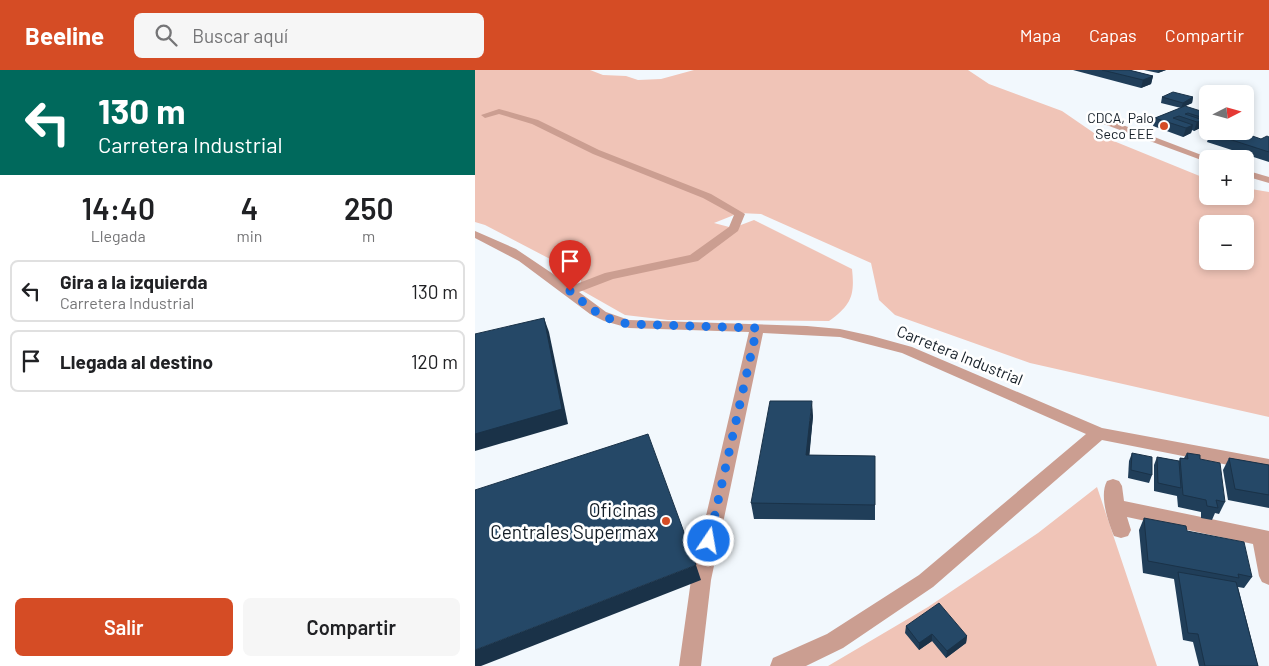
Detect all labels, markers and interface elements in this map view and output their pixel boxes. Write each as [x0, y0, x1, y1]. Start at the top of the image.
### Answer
search box [134, 13, 484, 58]
text: Beeline [25, 21, 104, 50]
icon: search [152, 21, 180, 49]
text: Buscar aquí [192, 24, 288, 47]
text: Mapa [1020, 24, 1061, 46]
text: Capas [1089, 24, 1137, 46]
text: Compartir [1165, 24, 1244, 46]
north arrow [1199, 85, 1254, 140]
map controls [1199, 85, 1254, 270]
text: 130 m [98, 89, 185, 131]
icon: left [15, 90, 80, 155]
place label: CDCA, Palo Seco EEE [1087, 109, 1154, 142]
marker: CDCA, Palo Seco EEE [1158, 120, 1170, 132]
text: Carretera Industrial [98, 131, 283, 157]
button: + [1199, 150, 1254, 205]
text: 14:40 [82, 190, 155, 226]
text: 4 [241, 190, 258, 226]
text: 250 [344, 190, 393, 226]
button: − [1199, 215, 1254, 270]
text: Llegada [91, 226, 146, 245]
text: min [236, 226, 262, 245]
text: m [362, 226, 375, 245]
pin [549, 240, 591, 291]
icon: arrive [556, 247, 584, 275]
text: Gira a la izquierda [60, 270, 208, 293]
icon: left [17, 277, 45, 305]
text: 130 m [411, 280, 458, 303]
text: Carretera Industrial [60, 293, 194, 312]
street label: Carretera Industrial [894, 321, 1026, 388]
icon: arrive [17, 347, 45, 375]
text: Llegada al destino [60, 350, 213, 373]
text: 120 m [411, 350, 458, 373]
place label: Oficinas Centrales Supermax [490, 498, 656, 543]
position arrow [682, 514, 734, 566]
marker: Oficinas Centrales Supermax [660, 515, 672, 527]
button: Salir [15, 598, 233, 656]
button: Compartir [243, 598, 460, 656]

